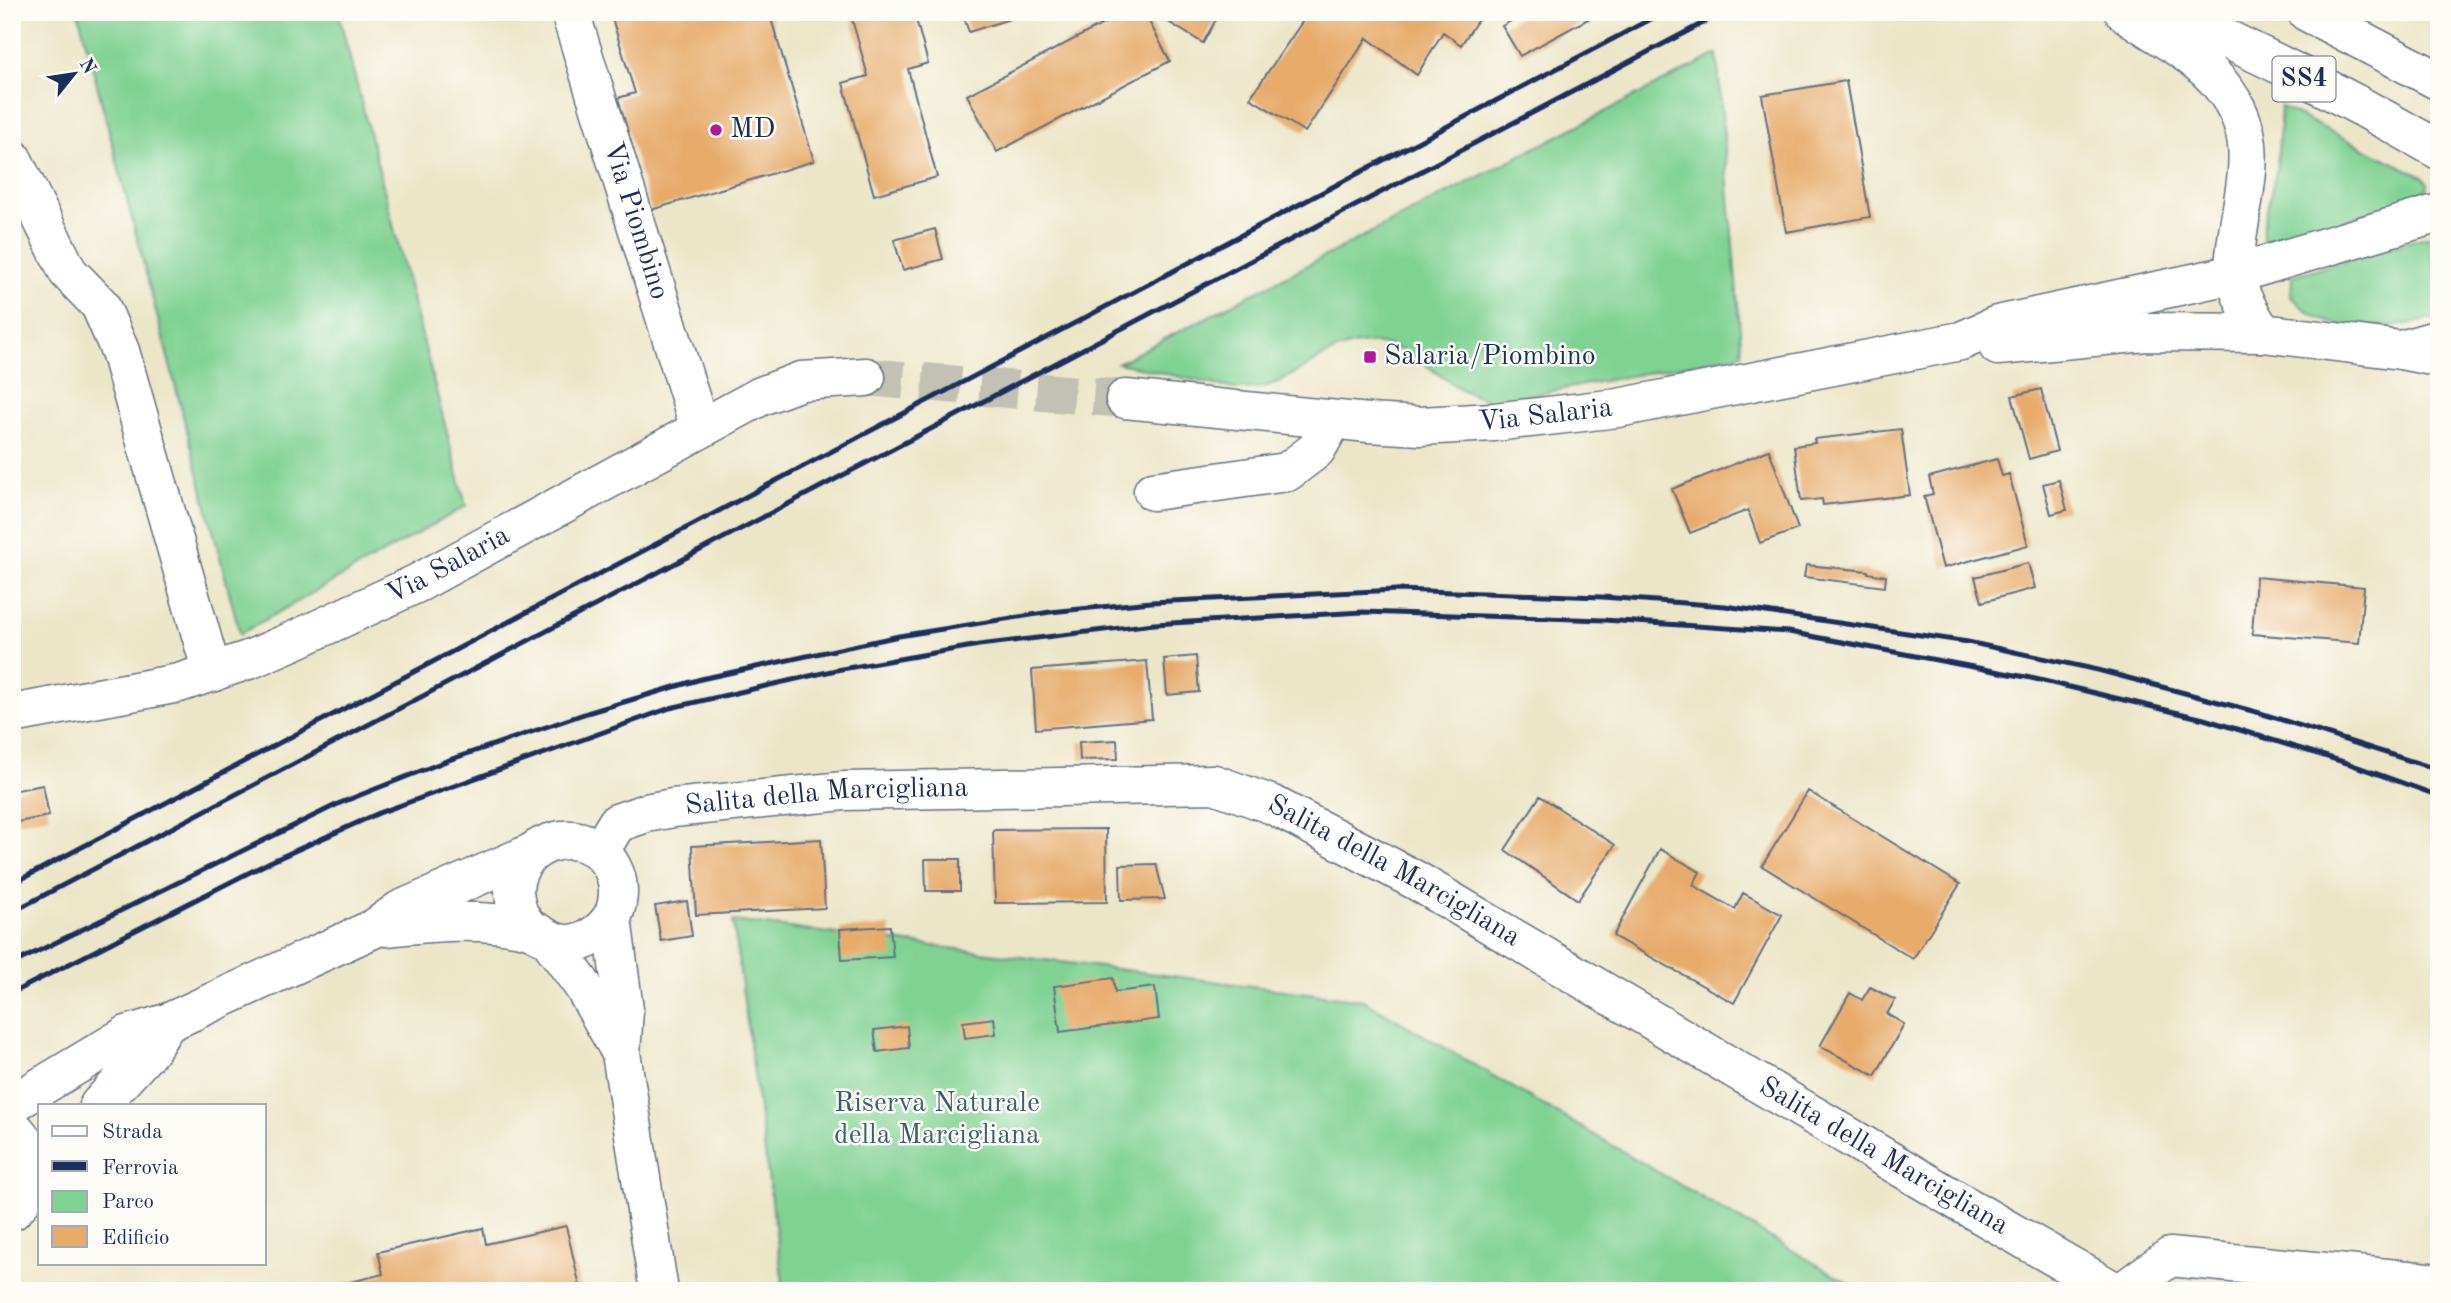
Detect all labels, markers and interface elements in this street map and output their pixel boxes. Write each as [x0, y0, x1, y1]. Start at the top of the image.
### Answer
north arrow [38, 38, 108, 108]
text: N [75, 56, 99, 78]
road number: SS4 [2272, 57, 2336, 102]
place label: MD [730, 116, 775, 144]
marker: MD [708, 122, 724, 138]
street label: Via Piombino [598, 139, 673, 303]
place label: Salaria/Piombino [1384, 343, 1596, 371]
marker: Salaria/Piombino [1362, 349, 1378, 365]
street label: Via Salaria [1477, 395, 1614, 437]
street label: Via Salaria [382, 522, 515, 610]
street label: Salita della Marcigliana [684, 775, 969, 821]
street label: Salita della Marcigliana [1263, 791, 1525, 953]
street label: Salita della Marcigliana [1754, 1073, 2013, 1241]
park label: Riserva Naturale della Marcigliana [834, 1090, 1040, 1150]
legend [38, 1104, 266, 1264]
text: Strada [102, 1122, 163, 1143]
text: Ferrovia [102, 1158, 178, 1179]
text: Parco [102, 1192, 154, 1213]
text: Edificio [102, 1228, 170, 1249]

